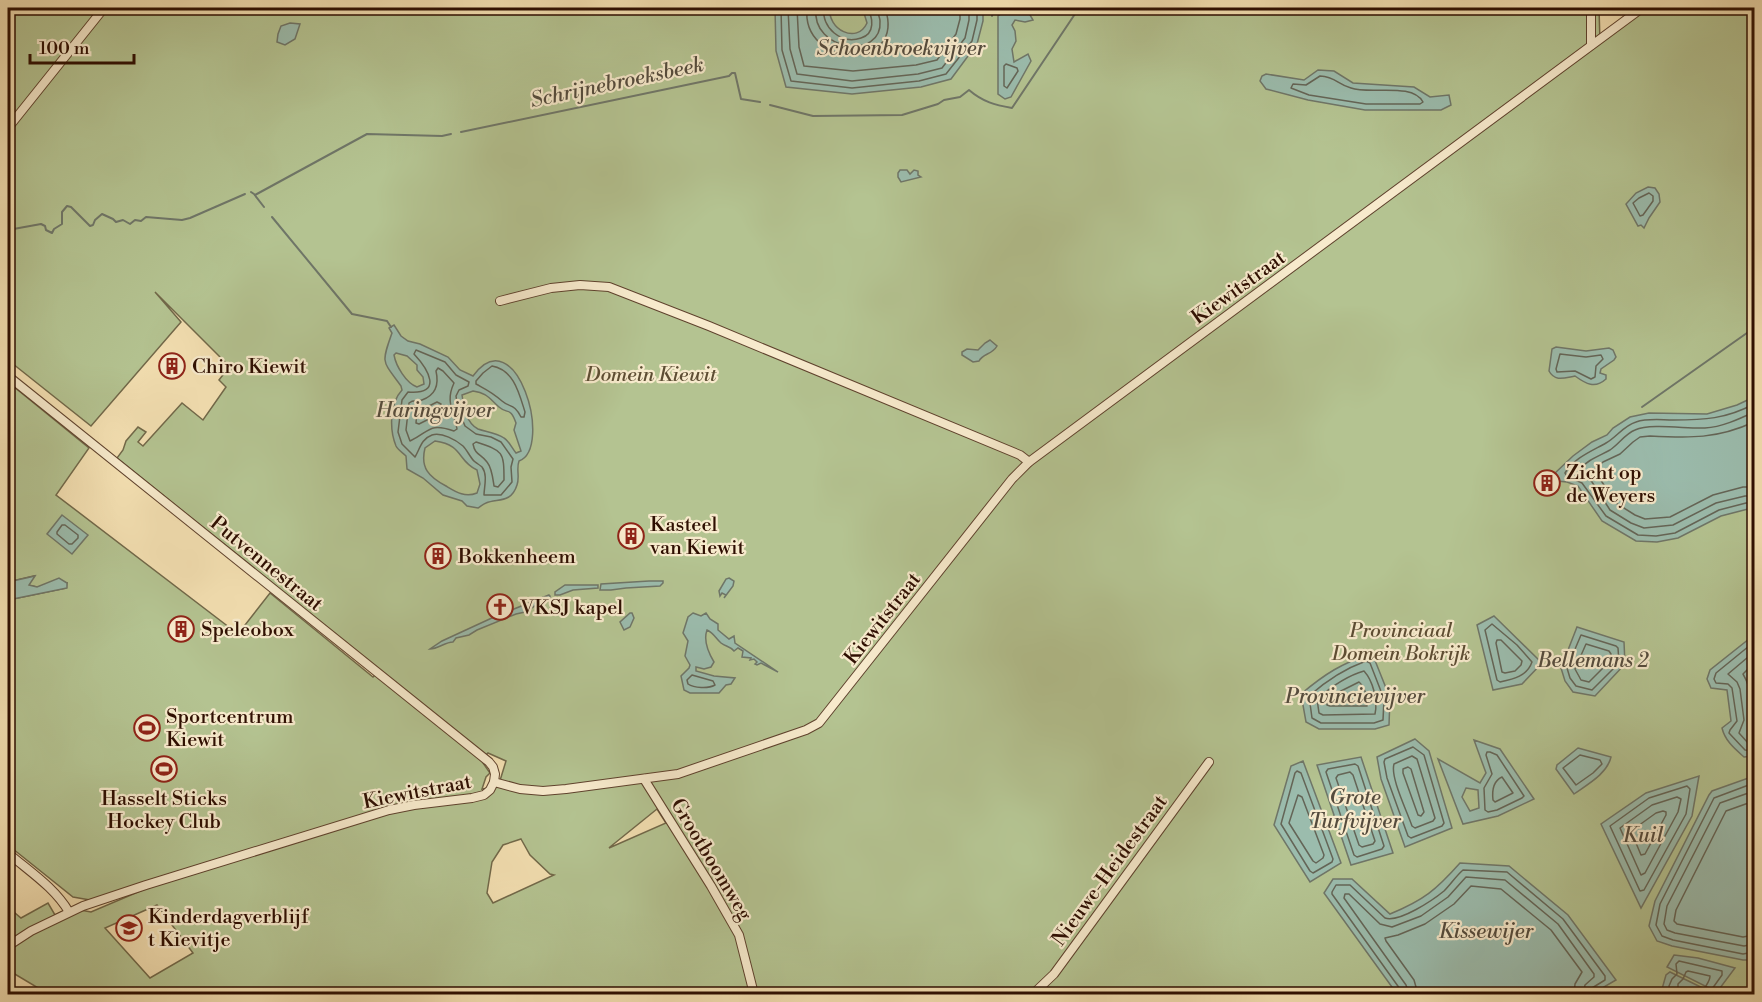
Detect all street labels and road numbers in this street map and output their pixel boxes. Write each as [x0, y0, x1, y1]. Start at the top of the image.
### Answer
street label: Kiewitstraat [1187, 246, 1291, 331]
street label: Putvennestraat [205, 511, 328, 617]
street label: Kiewitstraat [839, 568, 927, 670]
street label: Kiewitstraat [361, 770, 474, 815]
street label: Nieuwe-Heidestraat [1047, 790, 1173, 951]
street label: Grootboomweg [664, 794, 757, 926]

